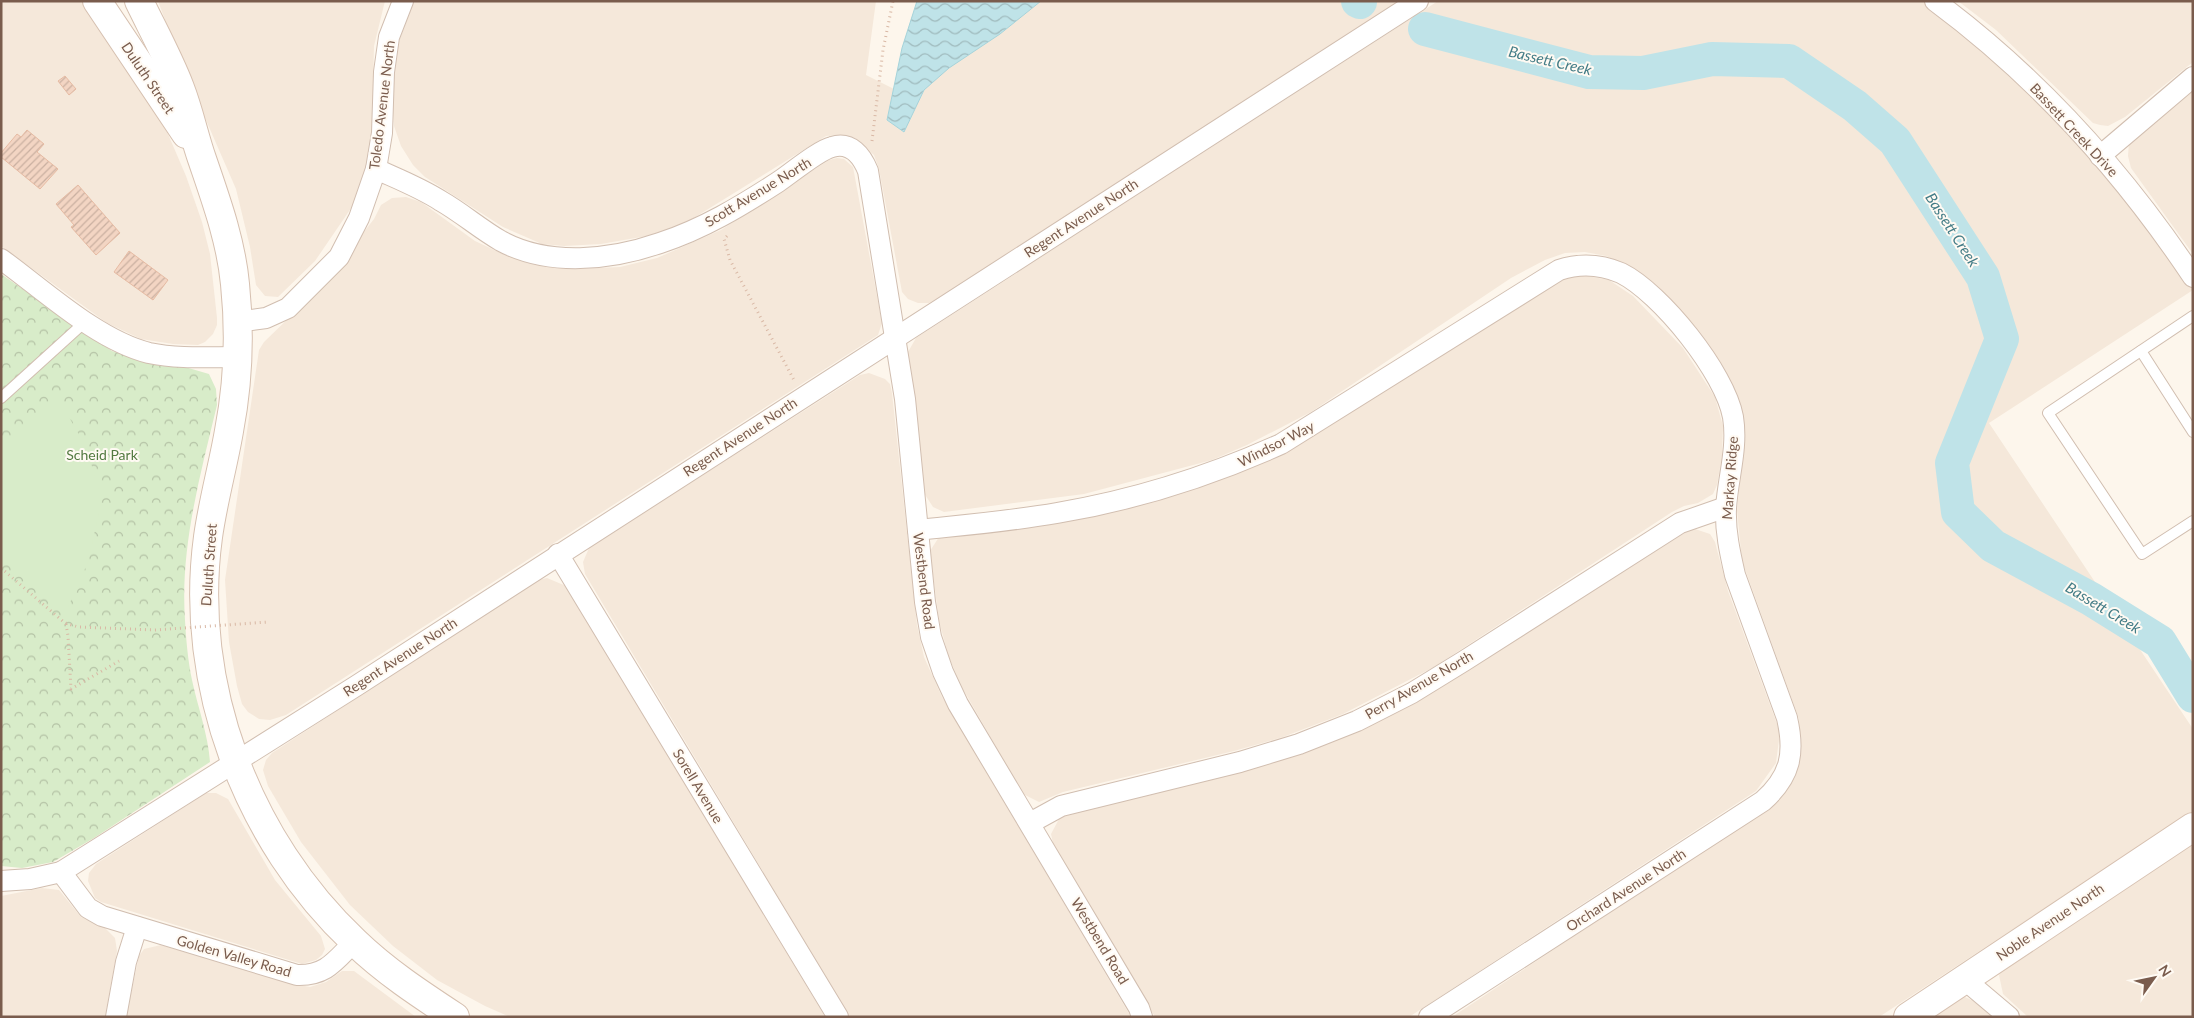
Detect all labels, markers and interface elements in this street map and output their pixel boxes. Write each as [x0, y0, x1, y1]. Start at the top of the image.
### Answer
street label: Duluth Street [118, 39, 179, 117]
street label: Toledo Avenue North [365, 39, 398, 171]
water label: Bassett Creek [1507, 42, 1594, 79]
street label: Bassett Creek Drive [2027, 79, 2122, 180]
street label: Scott Avenue North [702, 153, 814, 230]
street label: Regent Avenue North [1021, 174, 1141, 261]
water label: Bassett Creek [1922, 189, 1984, 271]
street label: Regent Avenue North [680, 393, 800, 480]
street label: Windsor Way [1235, 417, 1317, 470]
street label: Markay Ridge [1718, 436, 1741, 520]
park label: Scheid Park [66, 446, 139, 463]
street label: Duluth Street [197, 523, 220, 607]
street label: Westbend Road [910, 531, 939, 630]
water label: Bassett Creek [2063, 578, 2145, 637]
street label: Regent Avenue North [340, 613, 460, 700]
street label: Perry Avenue North [1362, 647, 1476, 722]
street label: Sorell Avenue [670, 745, 727, 826]
street label: Orchard Avenue North [1563, 844, 1689, 935]
street label: Noble Avenue North [1993, 879, 2107, 964]
street label: Westbend Road [1068, 894, 1133, 987]
street label: Golden Valley Road [175, 931, 293, 980]
north arrow [2129, 953, 2179, 1003]
text: N [2155, 961, 2175, 980]

